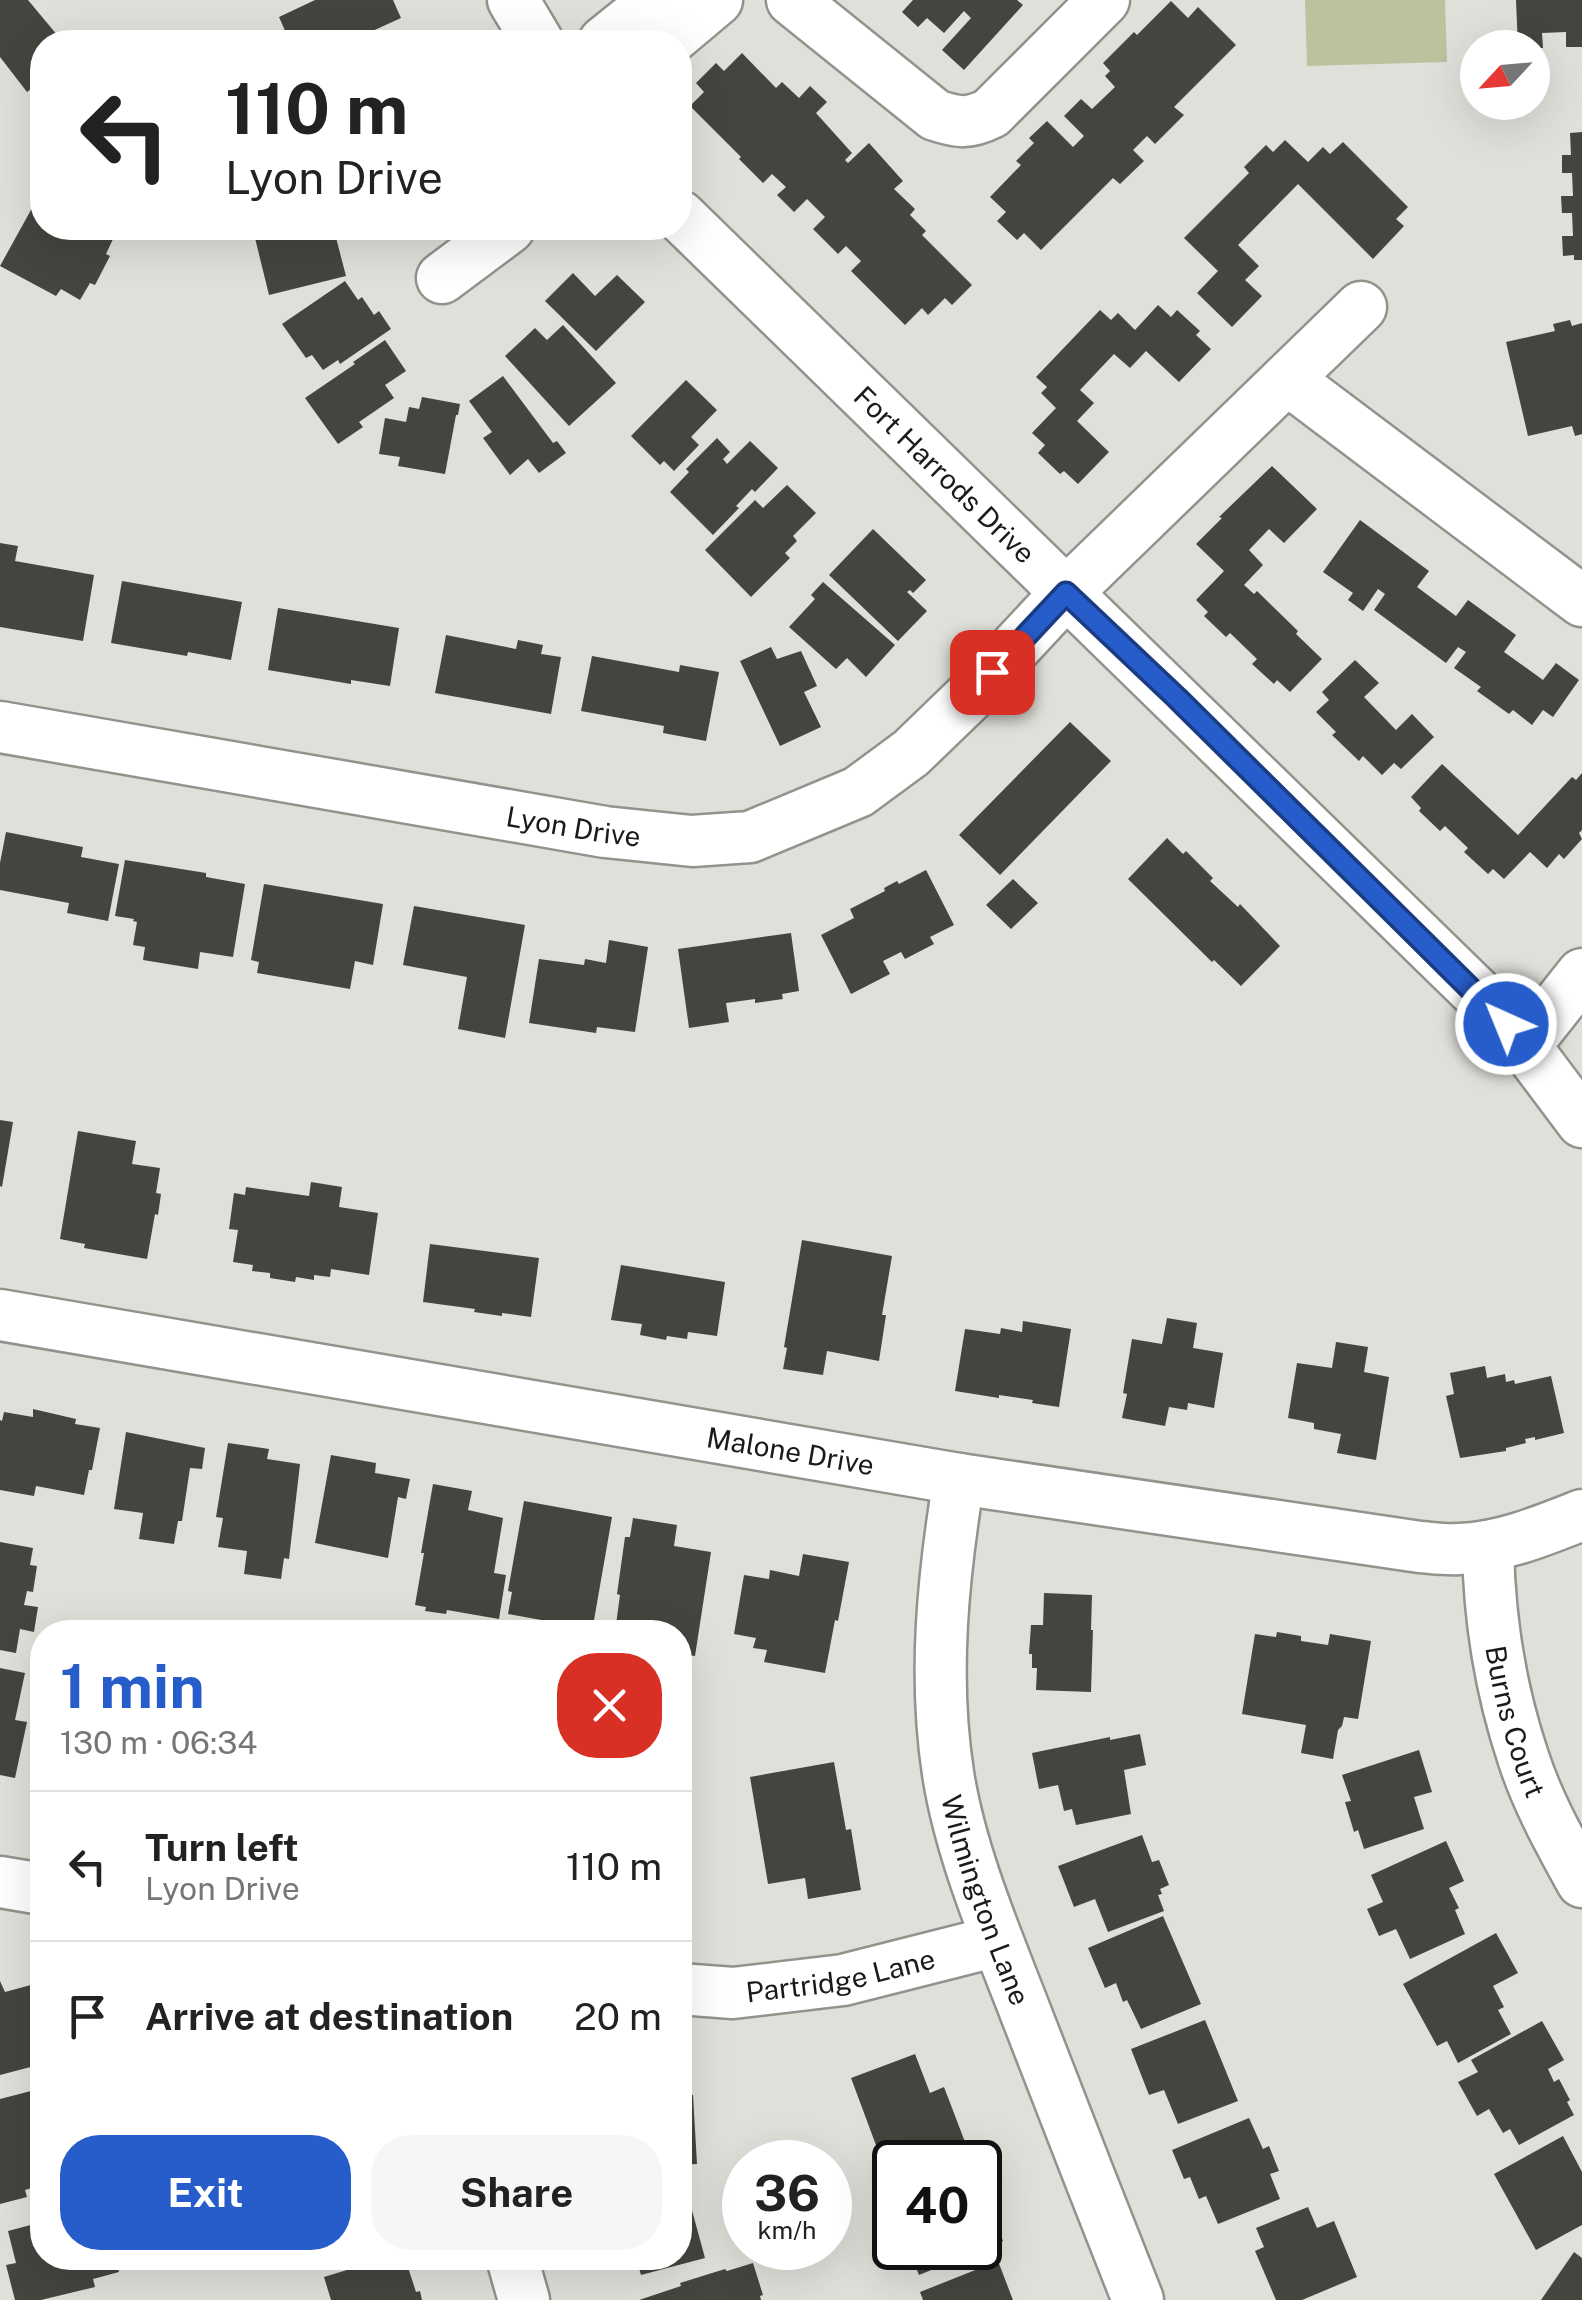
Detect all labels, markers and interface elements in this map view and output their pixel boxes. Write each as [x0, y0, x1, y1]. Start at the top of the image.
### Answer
north arrow [1460, 30, 1550, 120]
map controls [1460, 30, 1550, 120]
text: 110 m [225, 67, 409, 150]
icon: left [60, 70, 190, 200]
text: Lyon Drive [225, 151, 443, 204]
street label: Fort Harrods Drive [848, 379, 1043, 569]
pin [950, 630, 1035, 715]
icon: arrive [965, 645, 1020, 700]
street label: Lyon Drive [504, 799, 642, 852]
position arrow [1454, 972, 1558, 1076]
street label: Malone Drive [704, 1420, 877, 1481]
street label: Burns Court [1480, 1643, 1553, 1802]
text: 1 min [60, 1651, 205, 1722]
button: close [557, 1653, 662, 1758]
text: 130 m · 06:34 [60, 1724, 257, 1761]
street label: Wilmington Lane [936, 1792, 1038, 2010]
text: Turn left [145, 1825, 299, 1870]
icon: left [60, 1839, 115, 1894]
text: 110 m [566, 1844, 662, 1889]
text: Lyon Drive [145, 1870, 300, 1907]
street label: Partridge Lane [744, 1941, 938, 2008]
icon: arrive [60, 1989, 115, 2044]
text: Arrive at destination [145, 1994, 513, 2039]
text: 20 m [574, 1994, 662, 2039]
button: Exit [60, 2135, 351, 2250]
button: Share [371, 2135, 662, 2250]
speed limit sign: 40 [872, 2140, 1002, 2270]
text: 36 [754, 2163, 820, 2222]
text: km/h [758, 2215, 816, 2245]

